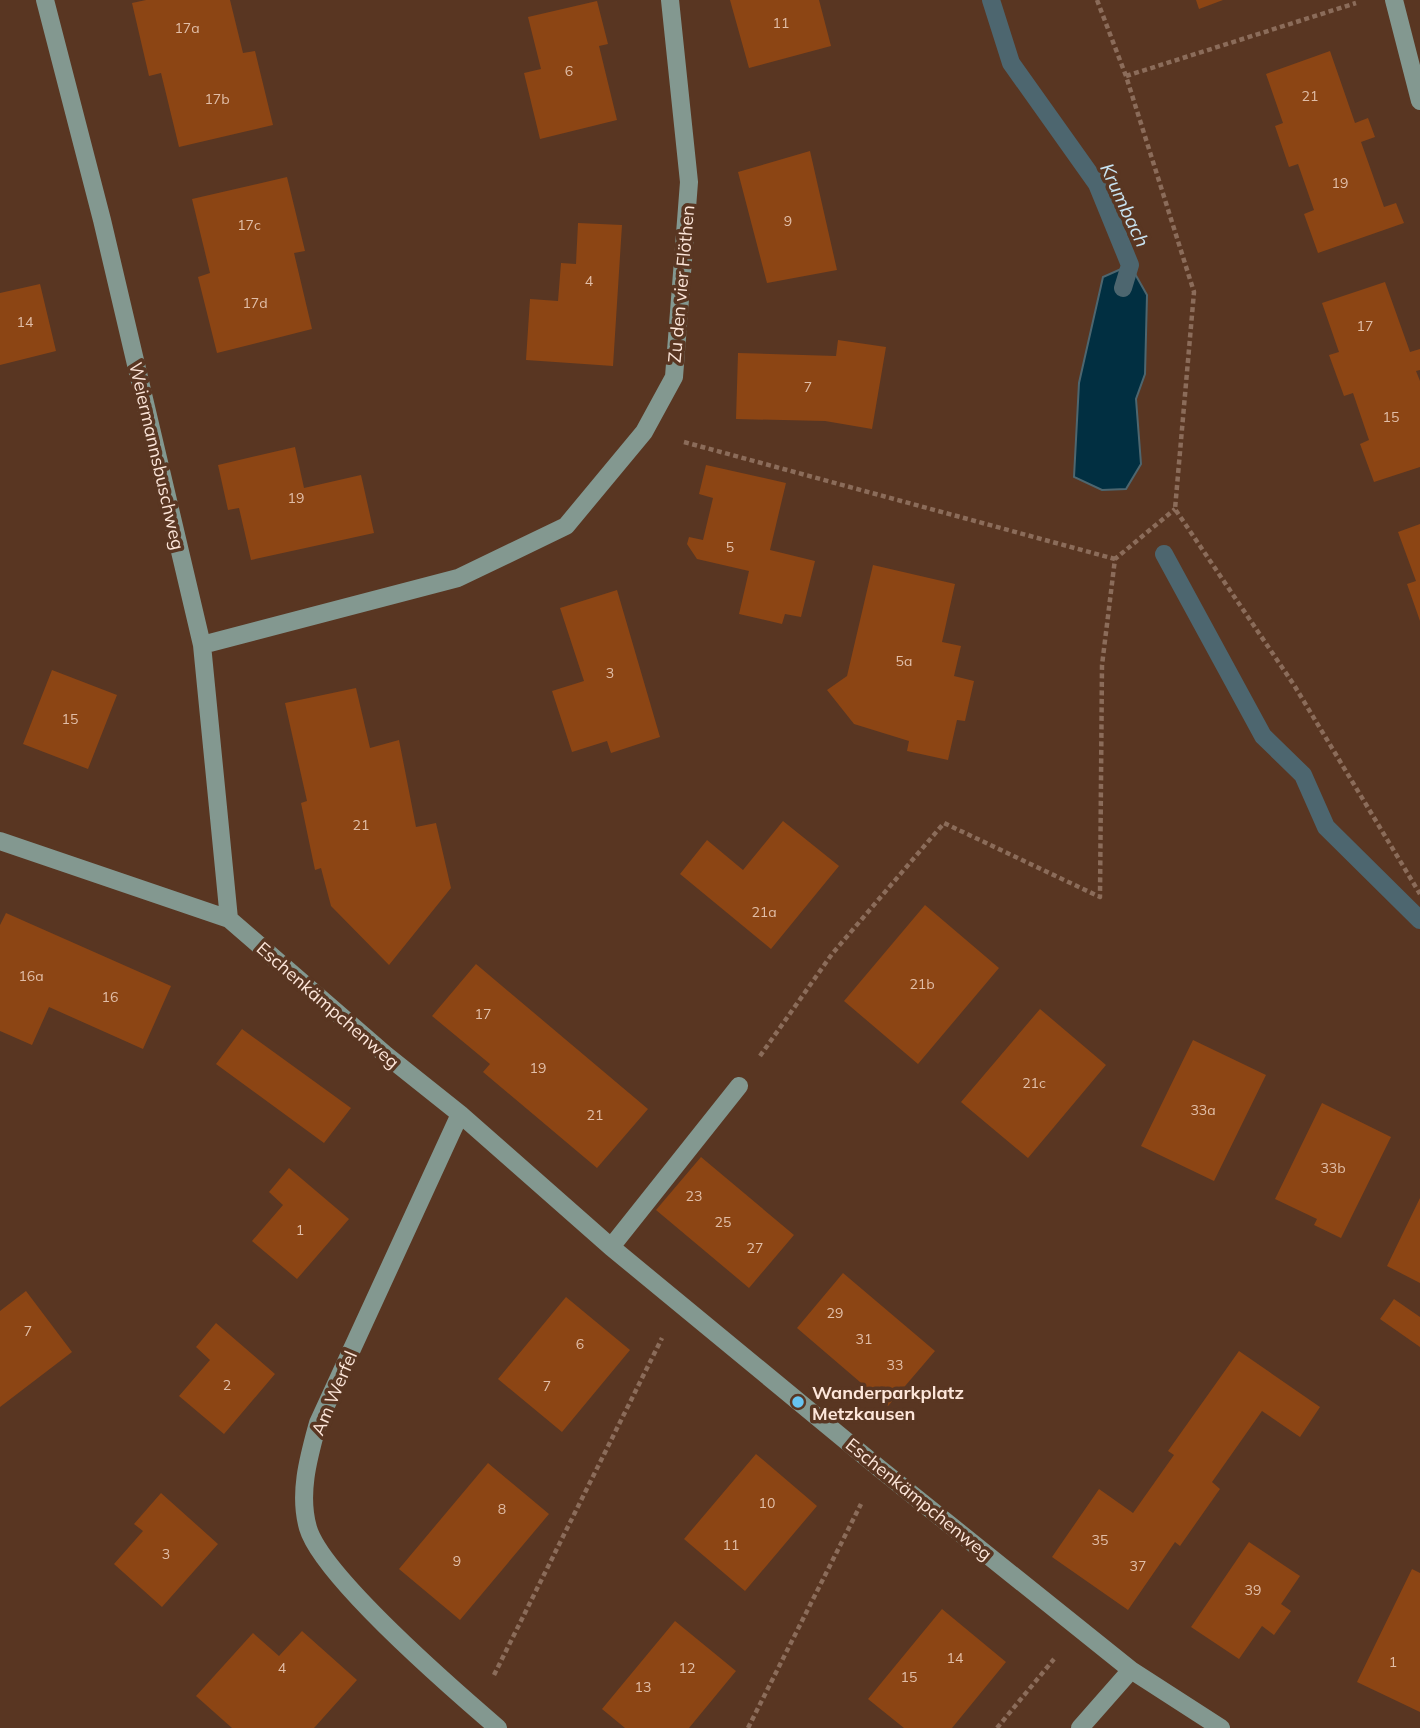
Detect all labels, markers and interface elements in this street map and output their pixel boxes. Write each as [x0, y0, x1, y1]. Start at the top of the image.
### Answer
house number: 11 [773, 14, 789, 32]
house number: 17a [174, 19, 200, 37]
house number: 6 [565, 62, 573, 80]
house number: 21 [1302, 87, 1318, 105]
house number: 17b [204, 90, 230, 108]
water label: Krumbach [1095, 159, 1155, 251]
house number: 19 [1332, 174, 1348, 192]
street label: Zu den vier Flöthen [663, 204, 699, 364]
house number: 9 [784, 212, 792, 230]
house number: 17c [237, 216, 261, 234]
house number: 4 [585, 272, 594, 290]
house number: 17d [242, 294, 268, 312]
house number: 14 [17, 313, 34, 331]
house number: 17 [1357, 317, 1373, 335]
street label: Weiermannsbuschweg [124, 360, 190, 552]
house number: 7 [804, 378, 812, 396]
house number: 15 [1383, 408, 1399, 426]
house number: 19 [288, 489, 304, 507]
house number: 5 [726, 538, 734, 556]
house number: 5a [896, 652, 912, 670]
house number: 3 [606, 664, 614, 682]
house number: 15 [62, 710, 78, 728]
house number: 21 [353, 816, 369, 834]
house number: 21a [751, 903, 777, 921]
street label: Eschenkämpchenweg [252, 937, 404, 1073]
house number: 16a [18, 967, 44, 985]
house number: 21b [909, 975, 935, 993]
house number: 16 [102, 988, 118, 1006]
house number: 17 [475, 1005, 491, 1023]
house number: 19 [530, 1059, 546, 1077]
house number: 21c [1022, 1074, 1046, 1092]
house number: 33a [1190, 1101, 1216, 1119]
house number: 21 [587, 1106, 603, 1124]
house number: 33b [1320, 1159, 1346, 1177]
house number: 23 [686, 1187, 702, 1205]
house number: 25 [715, 1213, 731, 1231]
house number: 1 [296, 1221, 304, 1239]
house number: 27 [747, 1239, 763, 1257]
house number: 29 [827, 1304, 843, 1322]
house number: 7 [24, 1322, 32, 1340]
house number: 31 [856, 1330, 872, 1348]
house number: 6 [576, 1335, 584, 1353]
street label: Am Werfel [306, 1347, 362, 1439]
house number: 33 [887, 1356, 903, 1374]
house number: 2 [223, 1376, 231, 1394]
house number: 7 [543, 1377, 551, 1395]
place label: Wanderparkplatz Metzkausen [812, 1381, 964, 1425]
marker: Wanderparkplatz Metzkausen [790, 1394, 806, 1410]
street label: Eschenkämpchenweg [841, 1433, 997, 1565]
house number: 10 [759, 1494, 775, 1512]
house number: 8 [498, 1500, 506, 1518]
house number: 35 [1092, 1531, 1108, 1549]
house number: 11 [723, 1536, 739, 1554]
house number: 3 [162, 1545, 170, 1563]
house number: 9 [453, 1552, 461, 1570]
house number: 37 [1130, 1557, 1146, 1575]
house number: 39 [1245, 1581, 1261, 1599]
house number: 14 [947, 1649, 964, 1667]
house number: 1 [1389, 1653, 1397, 1671]
house number: 4 [278, 1659, 287, 1677]
house number: 12 [679, 1659, 695, 1677]
house number: 15 [901, 1668, 917, 1686]
house number: 13 [635, 1678, 651, 1696]

